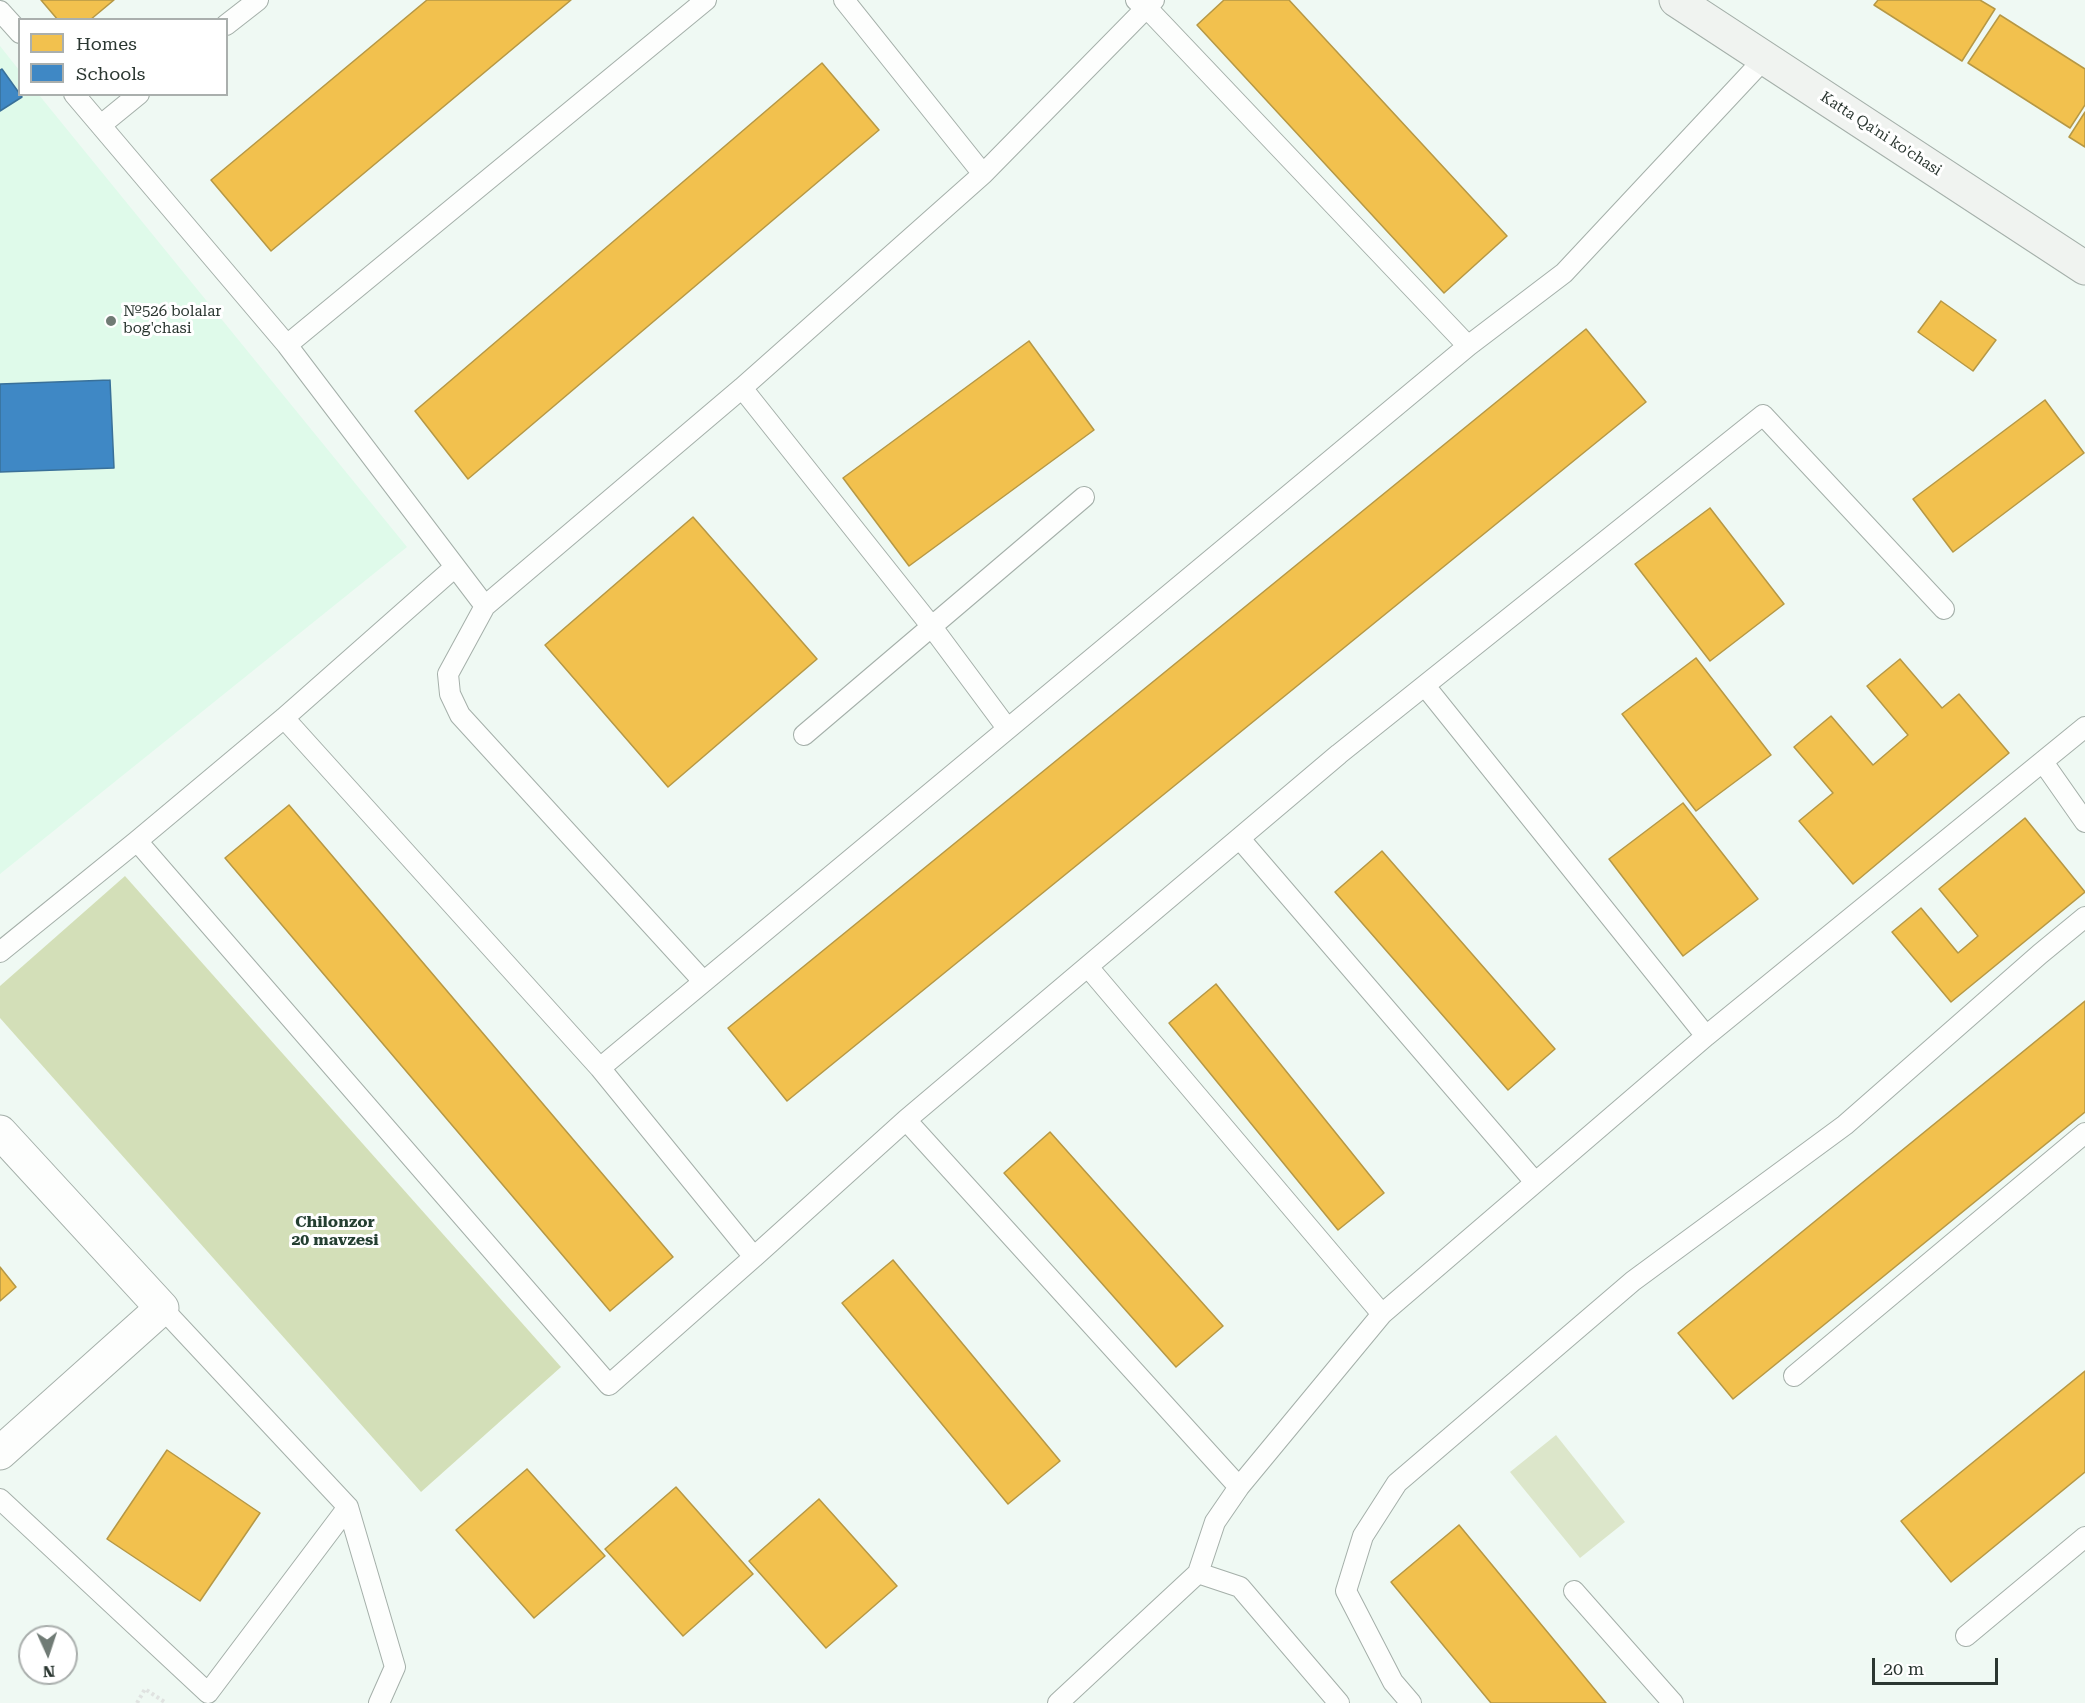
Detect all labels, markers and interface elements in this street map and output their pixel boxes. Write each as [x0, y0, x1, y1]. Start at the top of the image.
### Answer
legend [18, 18, 228, 96]
text: Homes [76, 33, 137, 54]
text: Schools [76, 63, 145, 84]
street label: Katta Qa'ni ko'chasi [1817, 88, 1945, 180]
place label: №526 bolalar bog'chasi [123, 303, 221, 338]
marker: №526 bolalar bog'chasi [104, 314, 118, 328]
district label: Chilonzor 20 mavzesi [291, 1212, 379, 1250]
north arrow [18, 1625, 78, 1685]
scale bar [1875, 1646, 2001, 1684]
text: 20 m [1883, 1658, 1924, 1679]
text: N [42, 1662, 56, 1681]

